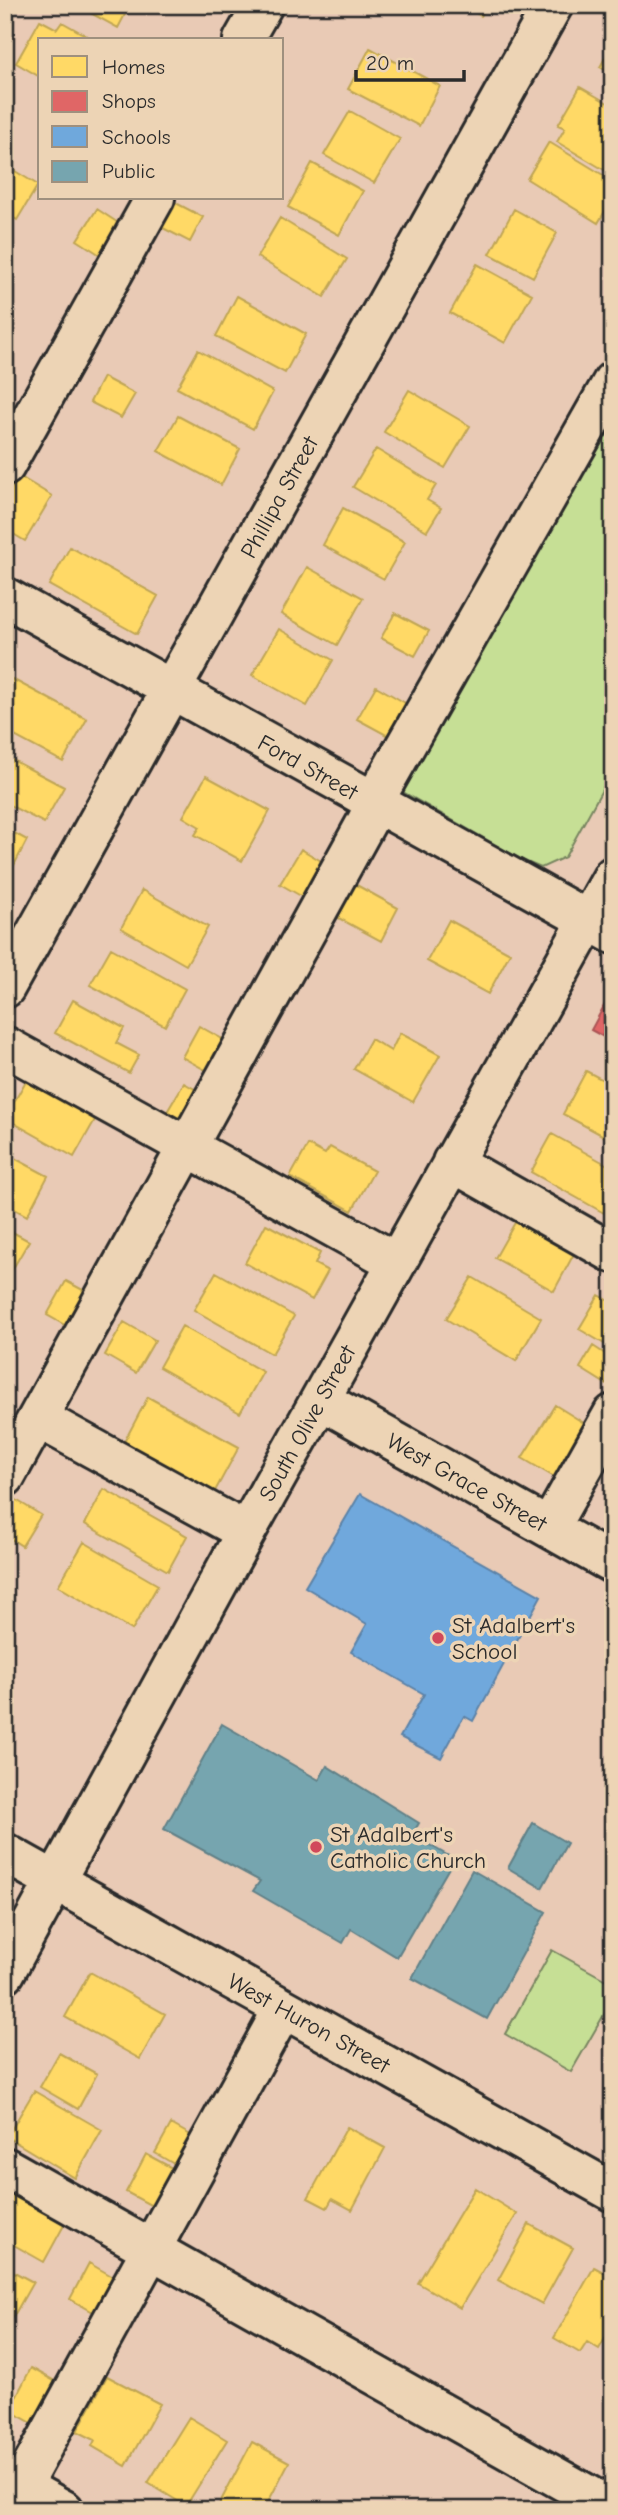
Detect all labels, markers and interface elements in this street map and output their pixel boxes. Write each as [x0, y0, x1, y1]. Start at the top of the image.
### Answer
legend [38, 38, 284, 200]
scale bar [356, 38, 464, 82]
text: 20 m [366, 51, 414, 75]
text: Homes [102, 55, 165, 79]
text: Shops [102, 89, 156, 113]
text: Schools [102, 125, 171, 149]
text: Public [102, 159, 155, 183]
street label: Phillipa Street [235, 430, 325, 563]
street label: Ford Street [253, 729, 364, 807]
street label: South Olive Street [253, 1339, 362, 1506]
street label: West Grace Street [382, 1427, 553, 1538]
place label: St Adalbert's School [452, 1612, 575, 1665]
marker: St Adalbert's School [430, 1630, 446, 1646]
place label: St Adalbert's Catholic Church [330, 1821, 486, 1874]
marker: St Adalbert's Catholic Church [308, 1839, 324, 1855]
street label: West Huron Street [223, 1968, 396, 2080]

